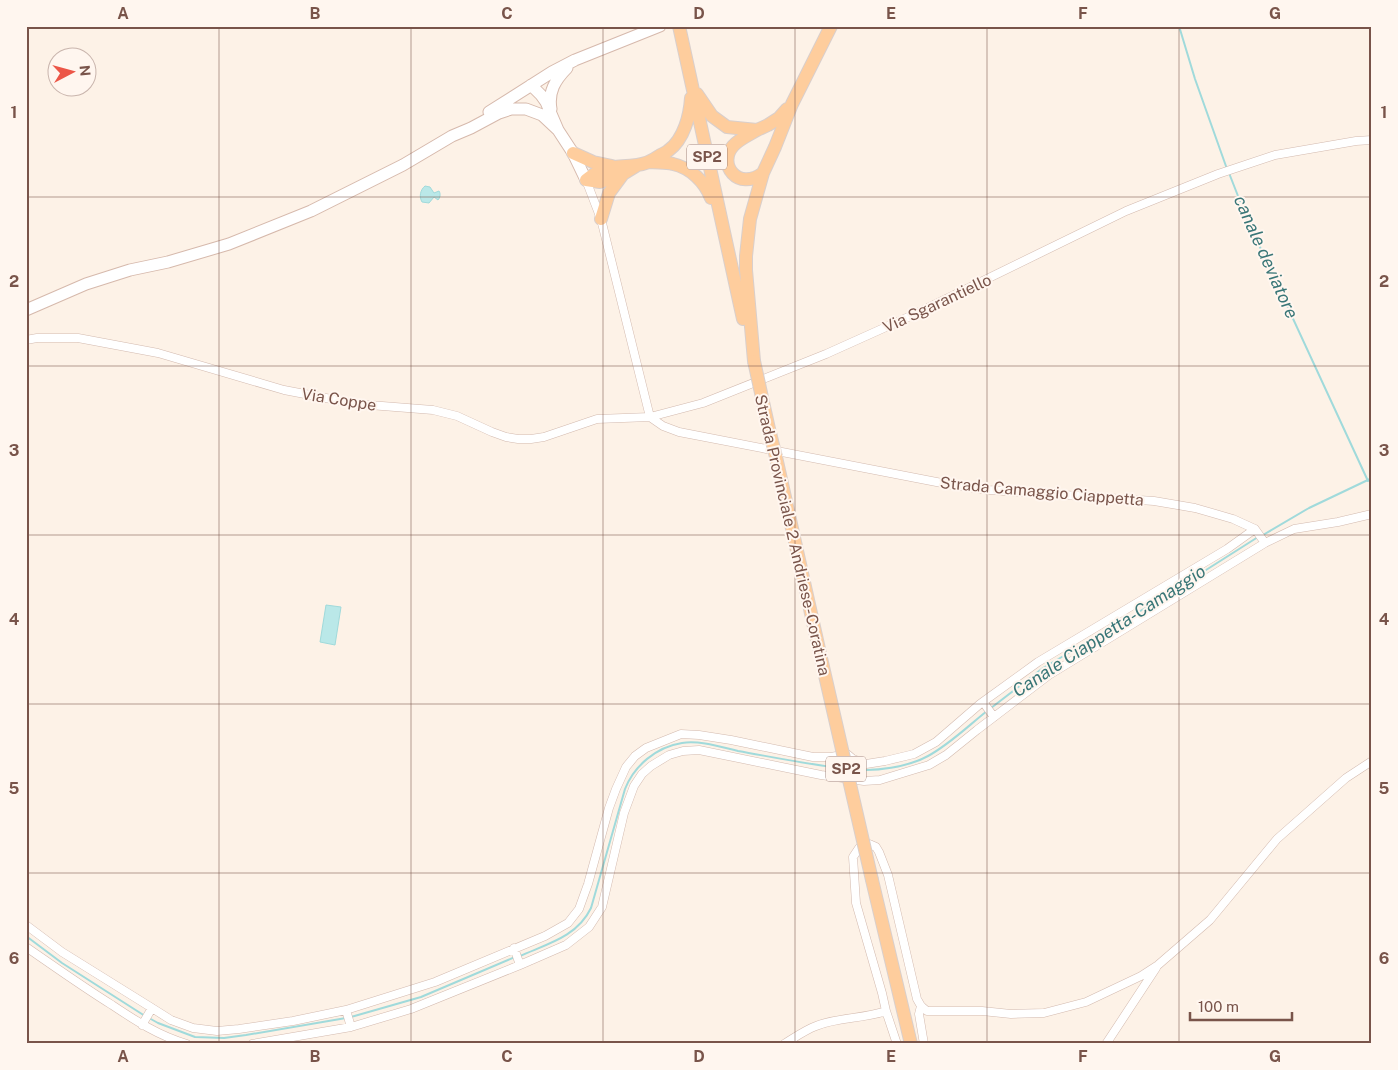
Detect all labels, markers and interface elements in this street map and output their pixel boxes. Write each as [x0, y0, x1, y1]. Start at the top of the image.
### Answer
text: A [117, 4, 129, 23]
text: B [310, 4, 321, 23]
text: C [501, 4, 513, 23]
text: D [693, 4, 705, 23]
text: E [886, 4, 896, 23]
text: F [1078, 4, 1088, 23]
text: G [1269, 4, 1281, 23]
north arrow [48, 48, 98, 98]
text: N [76, 64, 93, 77]
text: 1 [11, 103, 17, 122]
text: 1 [1381, 103, 1387, 122]
road number: SP2 [687, 144, 727, 170]
water label: canale deviatore [1230, 192, 1303, 322]
street label: Via Sgarantiello [880, 270, 994, 337]
text: 2 [9, 272, 19, 291]
text: 2 [1379, 272, 1389, 291]
street label: Via Coppe [300, 384, 378, 415]
street label: Strada Provinciale 2 Andriese-Coratina [751, 393, 834, 678]
text: 3 [9, 441, 19, 460]
text: 3 [1379, 441, 1389, 460]
street label: Strada Camaggio Ciappetta [939, 473, 1145, 510]
water label: Canale Ciappetta-Camaggio [1008, 560, 1209, 701]
text: 4 [9, 610, 20, 629]
text: 4 [1379, 610, 1390, 629]
road number: SP2 [826, 756, 866, 782]
text: 5 [9, 779, 20, 798]
text: 5 [1379, 779, 1390, 798]
text: 6 [9, 949, 19, 968]
text: 6 [1379, 949, 1389, 968]
scale bar [1190, 990, 1293, 1022]
text: 100 m [1198, 998, 1239, 1015]
text: A [117, 1047, 129, 1066]
text: B [310, 1047, 321, 1066]
text: C [501, 1047, 513, 1066]
text: D [693, 1047, 705, 1066]
text: E [886, 1047, 896, 1066]
text: F [1078, 1047, 1088, 1066]
text: G [1269, 1047, 1281, 1066]

